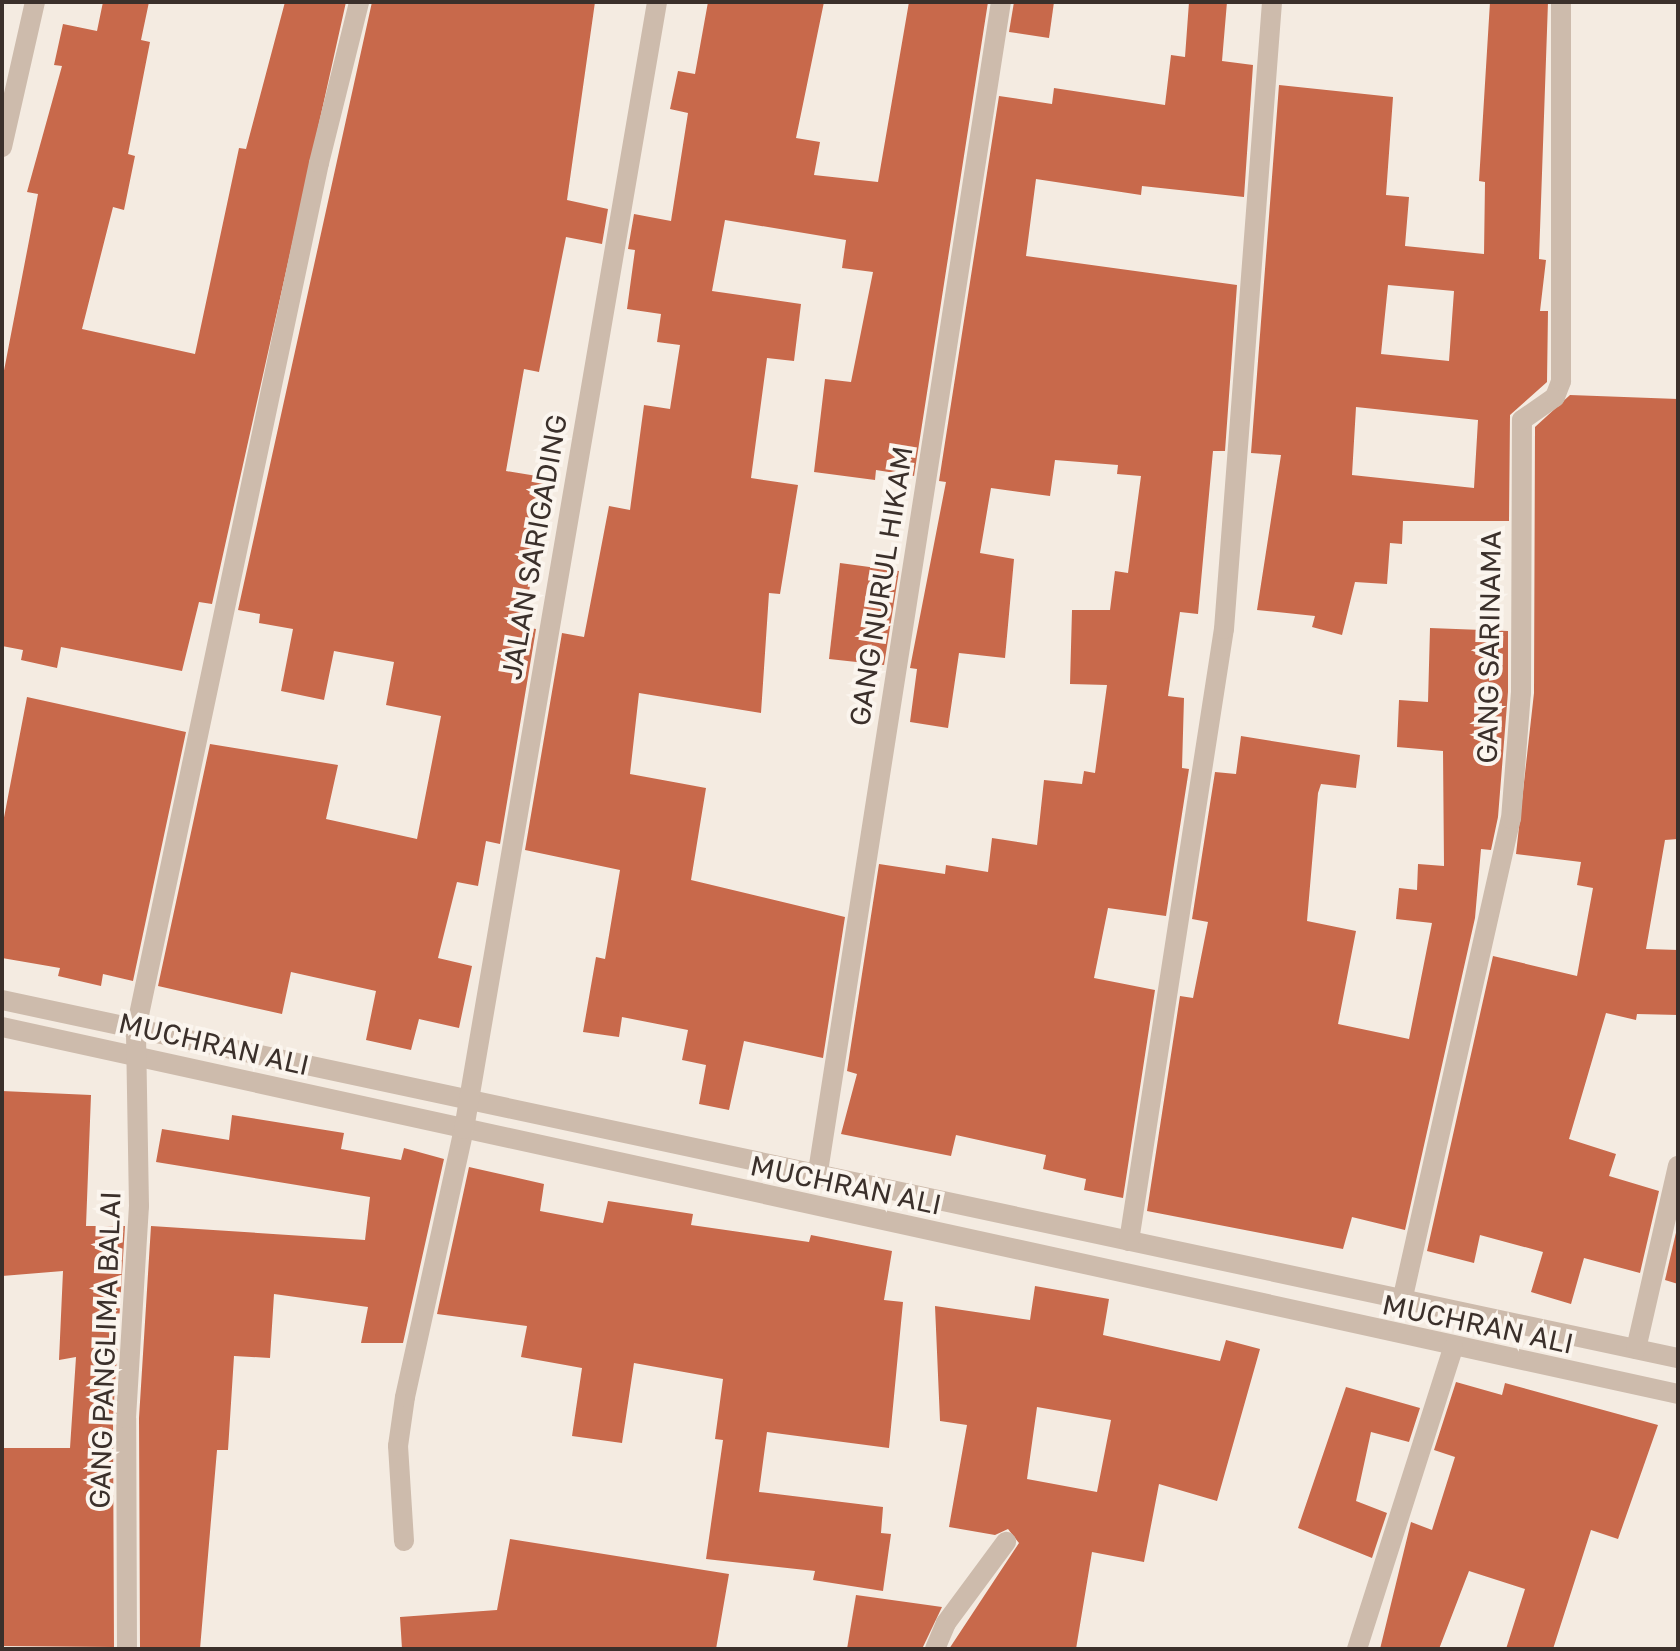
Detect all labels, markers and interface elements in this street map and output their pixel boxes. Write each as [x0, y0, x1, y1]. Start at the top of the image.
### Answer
street label: JALAN SARIGADING [494, 412, 574, 682]
street label: GANG NURUL HIKAM [842, 444, 920, 728]
street label: GANG SARINAMA [1470, 530, 1508, 764]
street label: MUCHRAN ALI [115, 1006, 313, 1082]
street label: MUCHRAN ALI [747, 1148, 945, 1222]
street label: GANG PANGLIMA BALAI [83, 1191, 127, 1509]
street label: MUCHRAN ALI [1379, 1287, 1577, 1361]

